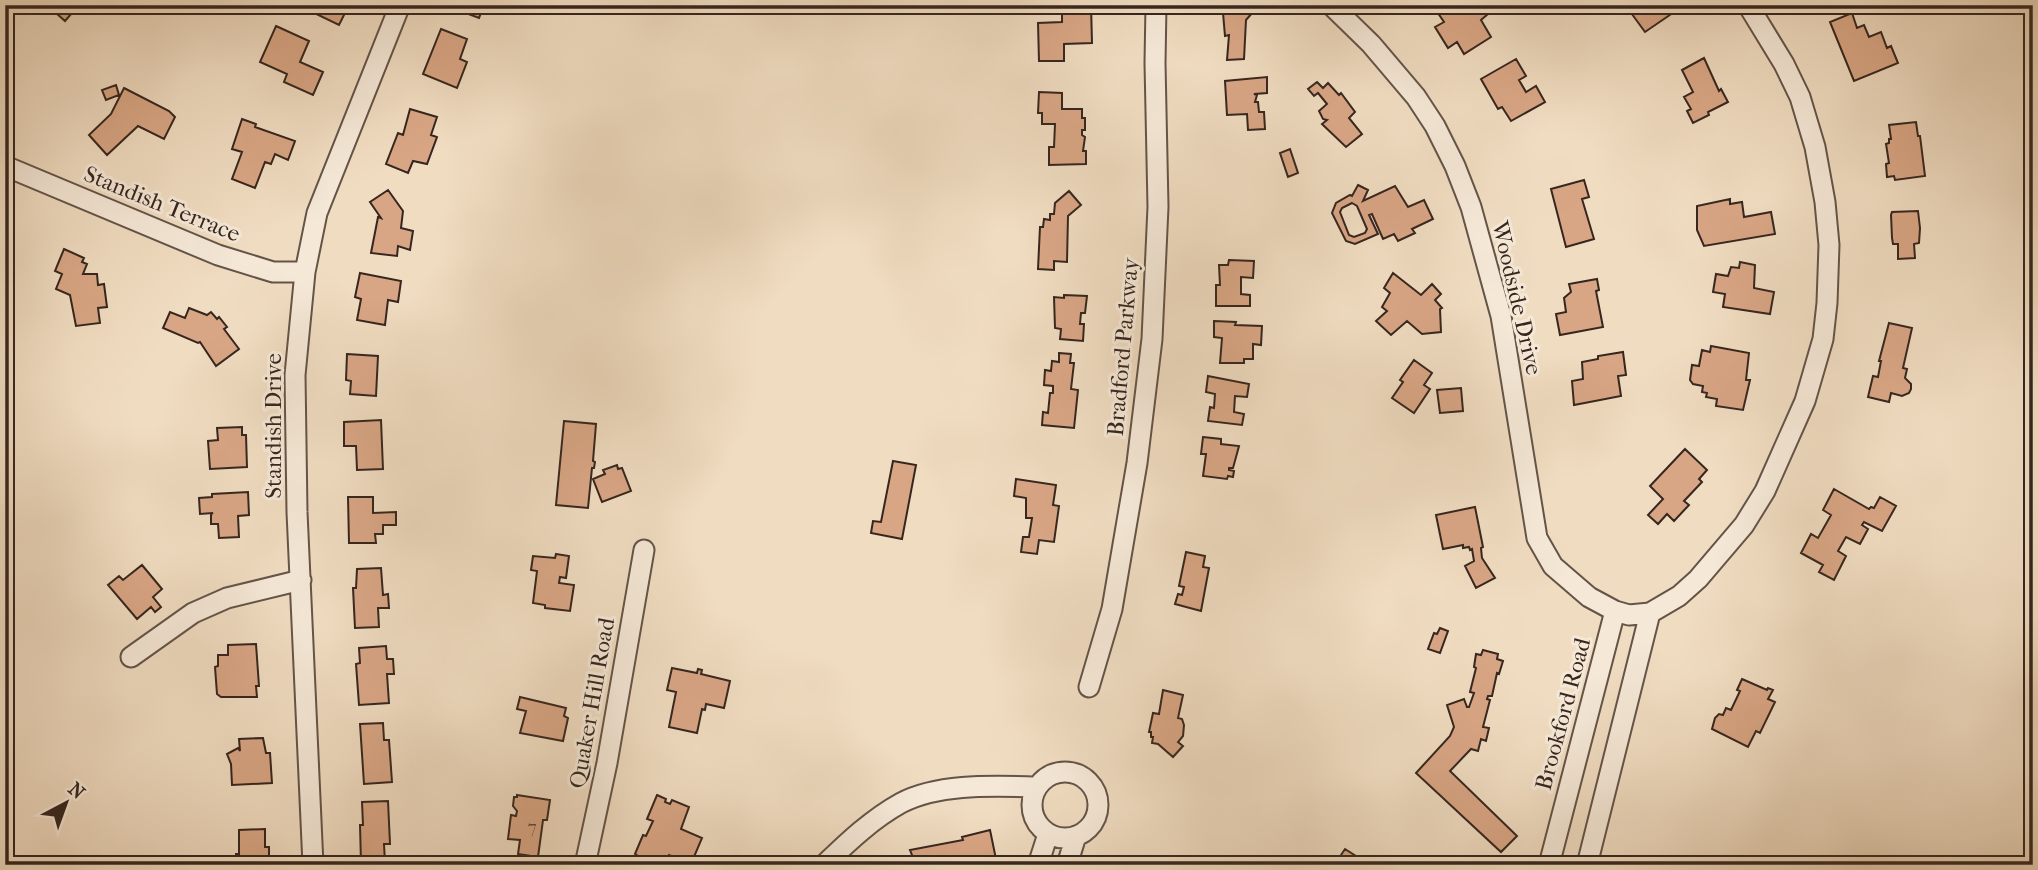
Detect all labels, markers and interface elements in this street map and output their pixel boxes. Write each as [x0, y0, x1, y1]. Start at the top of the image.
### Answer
street label: Standish Terrace [80, 160, 244, 248]
street label: Woodside Drive [1486, 217, 1548, 378]
street label: Bradford Parkway [1102, 256, 1144, 437]
street label: Standish Drive [260, 353, 287, 499]
street label: Quaker Hill Road [564, 615, 620, 790]
street label: Brookford Road [1530, 634, 1596, 793]
north arrow [32, 768, 102, 838]
text: N [64, 778, 90, 804]
house number: 7 [527, 816, 537, 838]

